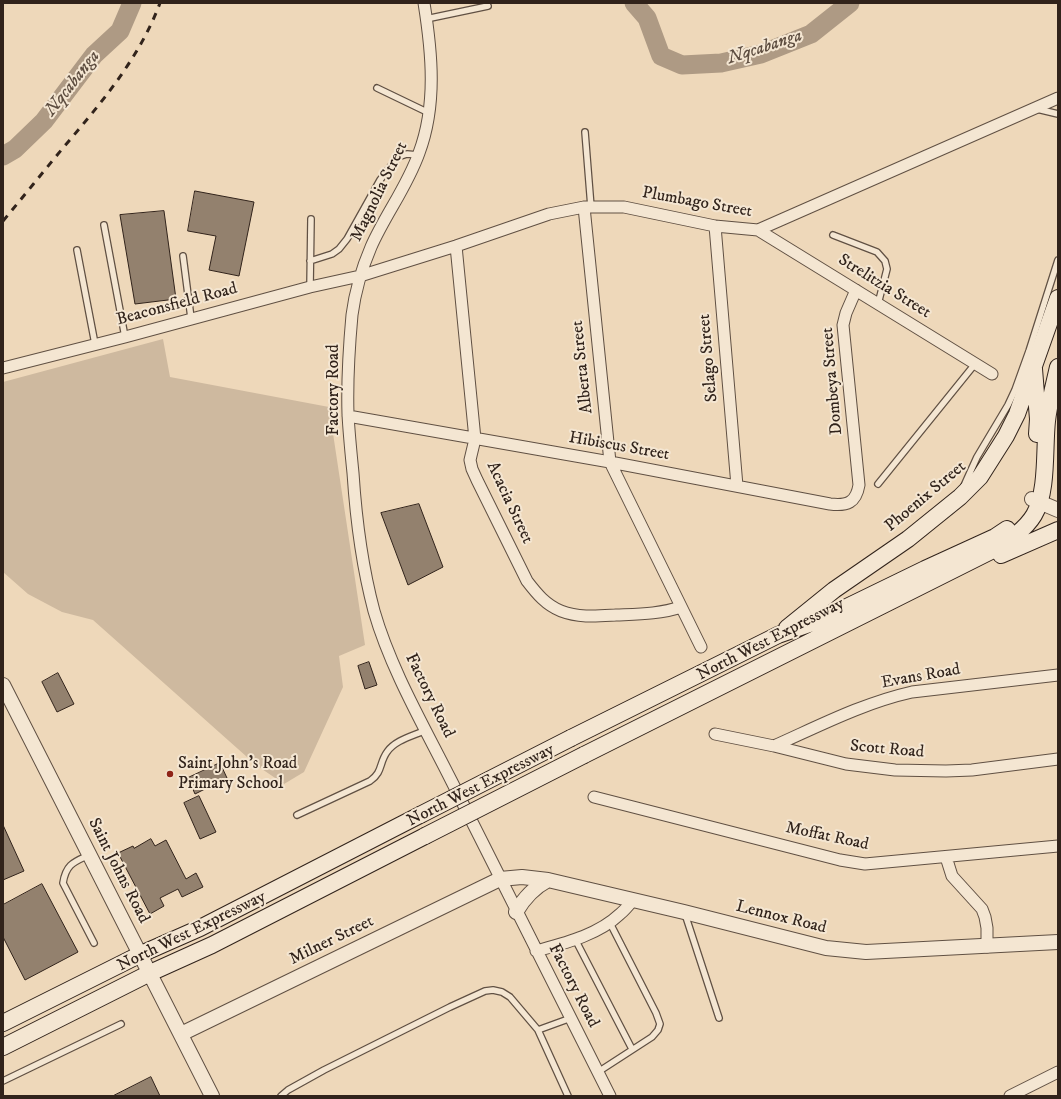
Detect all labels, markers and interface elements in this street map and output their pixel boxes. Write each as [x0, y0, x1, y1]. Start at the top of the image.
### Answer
water label: Nqcabanga [725, 26, 805, 70]
water label: Nqcabanga [41, 47, 105, 121]
street label: Magnolia Street [347, 139, 413, 245]
street label: Plumbago Street [640, 183, 754, 223]
street label: Strelitzia Street [834, 250, 934, 324]
street label: Beaconsfield Road [114, 279, 240, 331]
street label: Selago Street [695, 313, 723, 403]
street label: Alberta Street [568, 319, 598, 415]
street label: Dombeya Street [818, 326, 848, 436]
street label: Factory Road [324, 344, 344, 436]
street label: Hibiscus Street [567, 428, 671, 466]
street label: Phoenix Street [881, 457, 971, 537]
street label: Acacia Street [481, 459, 537, 547]
street label: North West Expressway [694, 594, 848, 686]
street label: Factory Road [400, 650, 458, 742]
street label: Evans Road [880, 660, 962, 694]
street label: Scott Road [849, 737, 925, 763]
street label: North West Expressway [404, 740, 558, 832]
place label: Saint John's Road Primary School [178, 754, 297, 794]
marker: Saint John's Road Primary School [165, 769, 175, 779]
street label: Saint Johns Road [83, 815, 153, 927]
street label: Moffat Road [784, 818, 870, 856]
street label: North West Expressway [115, 887, 269, 977]
street label: Lennox Road [734, 897, 828, 939]
street label: Milner Street [287, 912, 377, 970]
street label: Factory Road [543, 941, 603, 1031]

